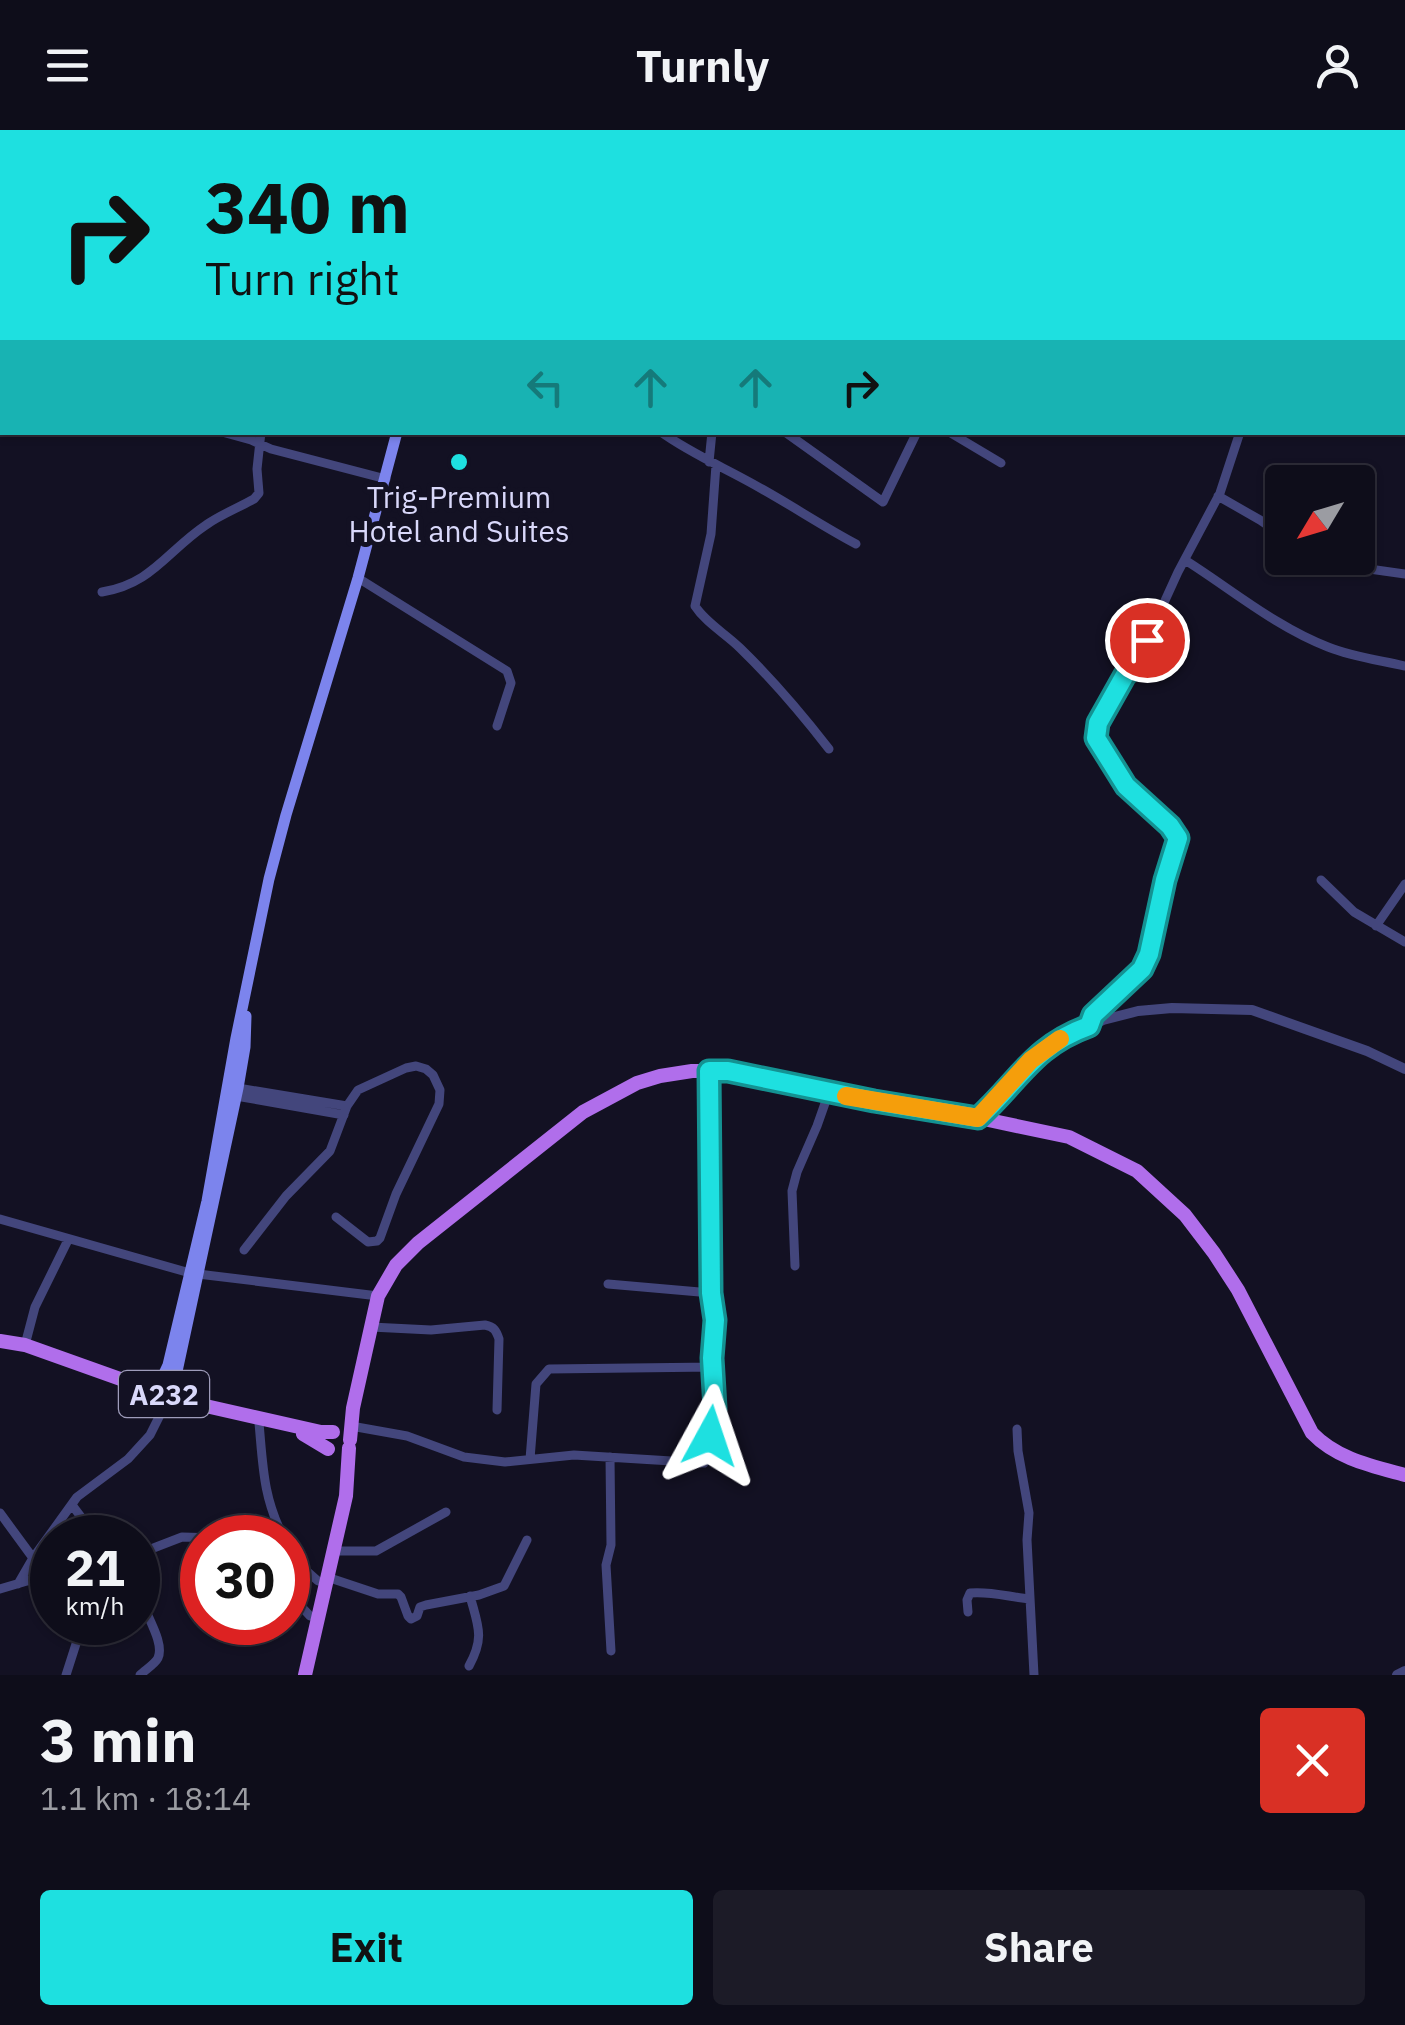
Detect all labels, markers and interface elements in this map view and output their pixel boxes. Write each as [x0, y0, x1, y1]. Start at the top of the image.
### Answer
text: Turnly [636, 36, 769, 94]
icon: menu [40, 38, 95, 93]
icon: person [1310, 38, 1365, 93]
text: 340 m [205, 161, 410, 252]
icon: right [40, 170, 170, 300]
text: Turn right [205, 249, 400, 307]
icon: left [518, 360, 573, 415]
icon: ahead [623, 360, 678, 415]
icon: ahead [728, 360, 783, 415]
icon: right [833, 360, 888, 415]
marker: Trig-Premium Hotel and Suites [448, 451, 470, 473]
north arrow [1265, 465, 1375, 575]
map controls [1265, 465, 1375, 575]
place label: Trig-Premium Hotel and Suites [348, 477, 570, 550]
pin [1105, 598, 1190, 683]
icon: arrive [1120, 613, 1175, 668]
road number: A232 [119, 1371, 209, 1417]
position arrow [658, 1384, 762, 1488]
speed limit sign: 30 [180, 1515, 310, 1645]
text: 21 [65, 1535, 125, 1600]
text: km/h [66, 1589, 124, 1622]
text: 3 min [40, 1700, 197, 1779]
button: close [1260, 1708, 1365, 1813]
text: 1.1 km · 18:14 [40, 1777, 251, 1819]
button: Exit [40, 1890, 693, 2005]
button: Share [713, 1890, 1365, 2005]

